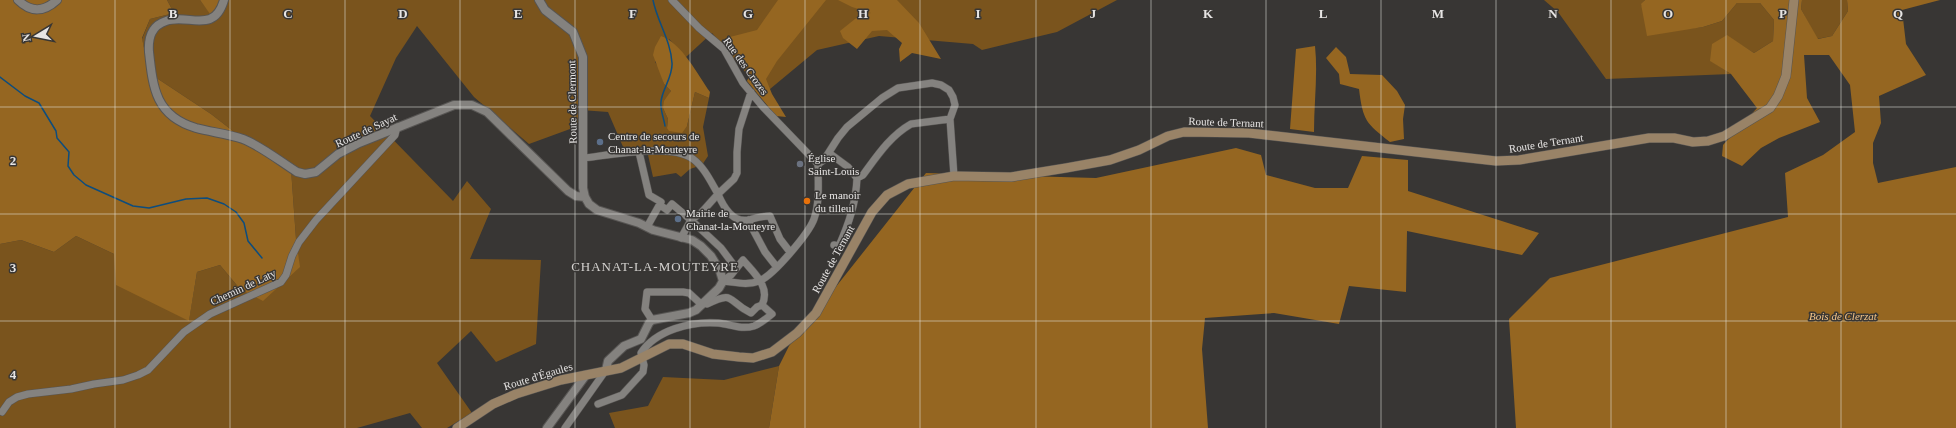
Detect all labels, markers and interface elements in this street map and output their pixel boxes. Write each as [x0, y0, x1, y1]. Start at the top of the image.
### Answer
text: B [169, 6, 178, 21]
text: C [283, 6, 293, 21]
text: D [398, 6, 408, 21]
text: E [514, 6, 522, 21]
text: F [629, 6, 637, 21]
text: G [743, 6, 753, 21]
text: H [858, 6, 868, 21]
text: I [975, 6, 981, 21]
text: J [1090, 6, 1097, 21]
text: K [1203, 6, 1214, 21]
text: L [1319, 6, 1328, 21]
text: M [1432, 6, 1444, 21]
text: N [1548, 6, 1558, 21]
text: O [1663, 6, 1673, 21]
text: P [1779, 6, 1787, 21]
text: Q [1893, 6, 1903, 21]
north arrow [16, 16, 56, 56]
text: N [20, 33, 33, 43]
street label: Rue des Crozes [721, 35, 771, 97]
street label: Route de Clermont [565, 60, 579, 144]
street label: Route de Sayat [333, 110, 399, 150]
street label: Route de Ternant [1188, 115, 1264, 129]
place label: Centre de secours de Chanat-la-Mouteyre [608, 130, 699, 155]
street label: Route de Ternant [1508, 131, 1584, 155]
marker: Centre de secours de Chanat-la-Mouteyre [595, 137, 605, 147]
place label: Église Saint-Louis [808, 152, 859, 177]
text: 2 [10, 153, 16, 168]
marker: Église Saint-Louis [795, 159, 805, 169]
place label: Le manoir du tilleul [815, 189, 861, 214]
marker: Le manoir du tilleul [802, 196, 812, 206]
place label: Mairie de Chanat-la-Mouteyre [686, 207, 775, 232]
marker: Mairie de Chanat-la-Mouteyre [673, 214, 683, 224]
street label: Route de Ternant [809, 223, 857, 295]
district label: CHANAT-LA-MOUTEYRE [571, 259, 739, 274]
text: 3 [10, 260, 17, 275]
street label: Chemin de Laty [208, 266, 278, 307]
park label: Bois de Clerzat [1809, 310, 1878, 322]
street label: Route d'Égaules [502, 360, 574, 392]
text: 4 [10, 367, 17, 382]

